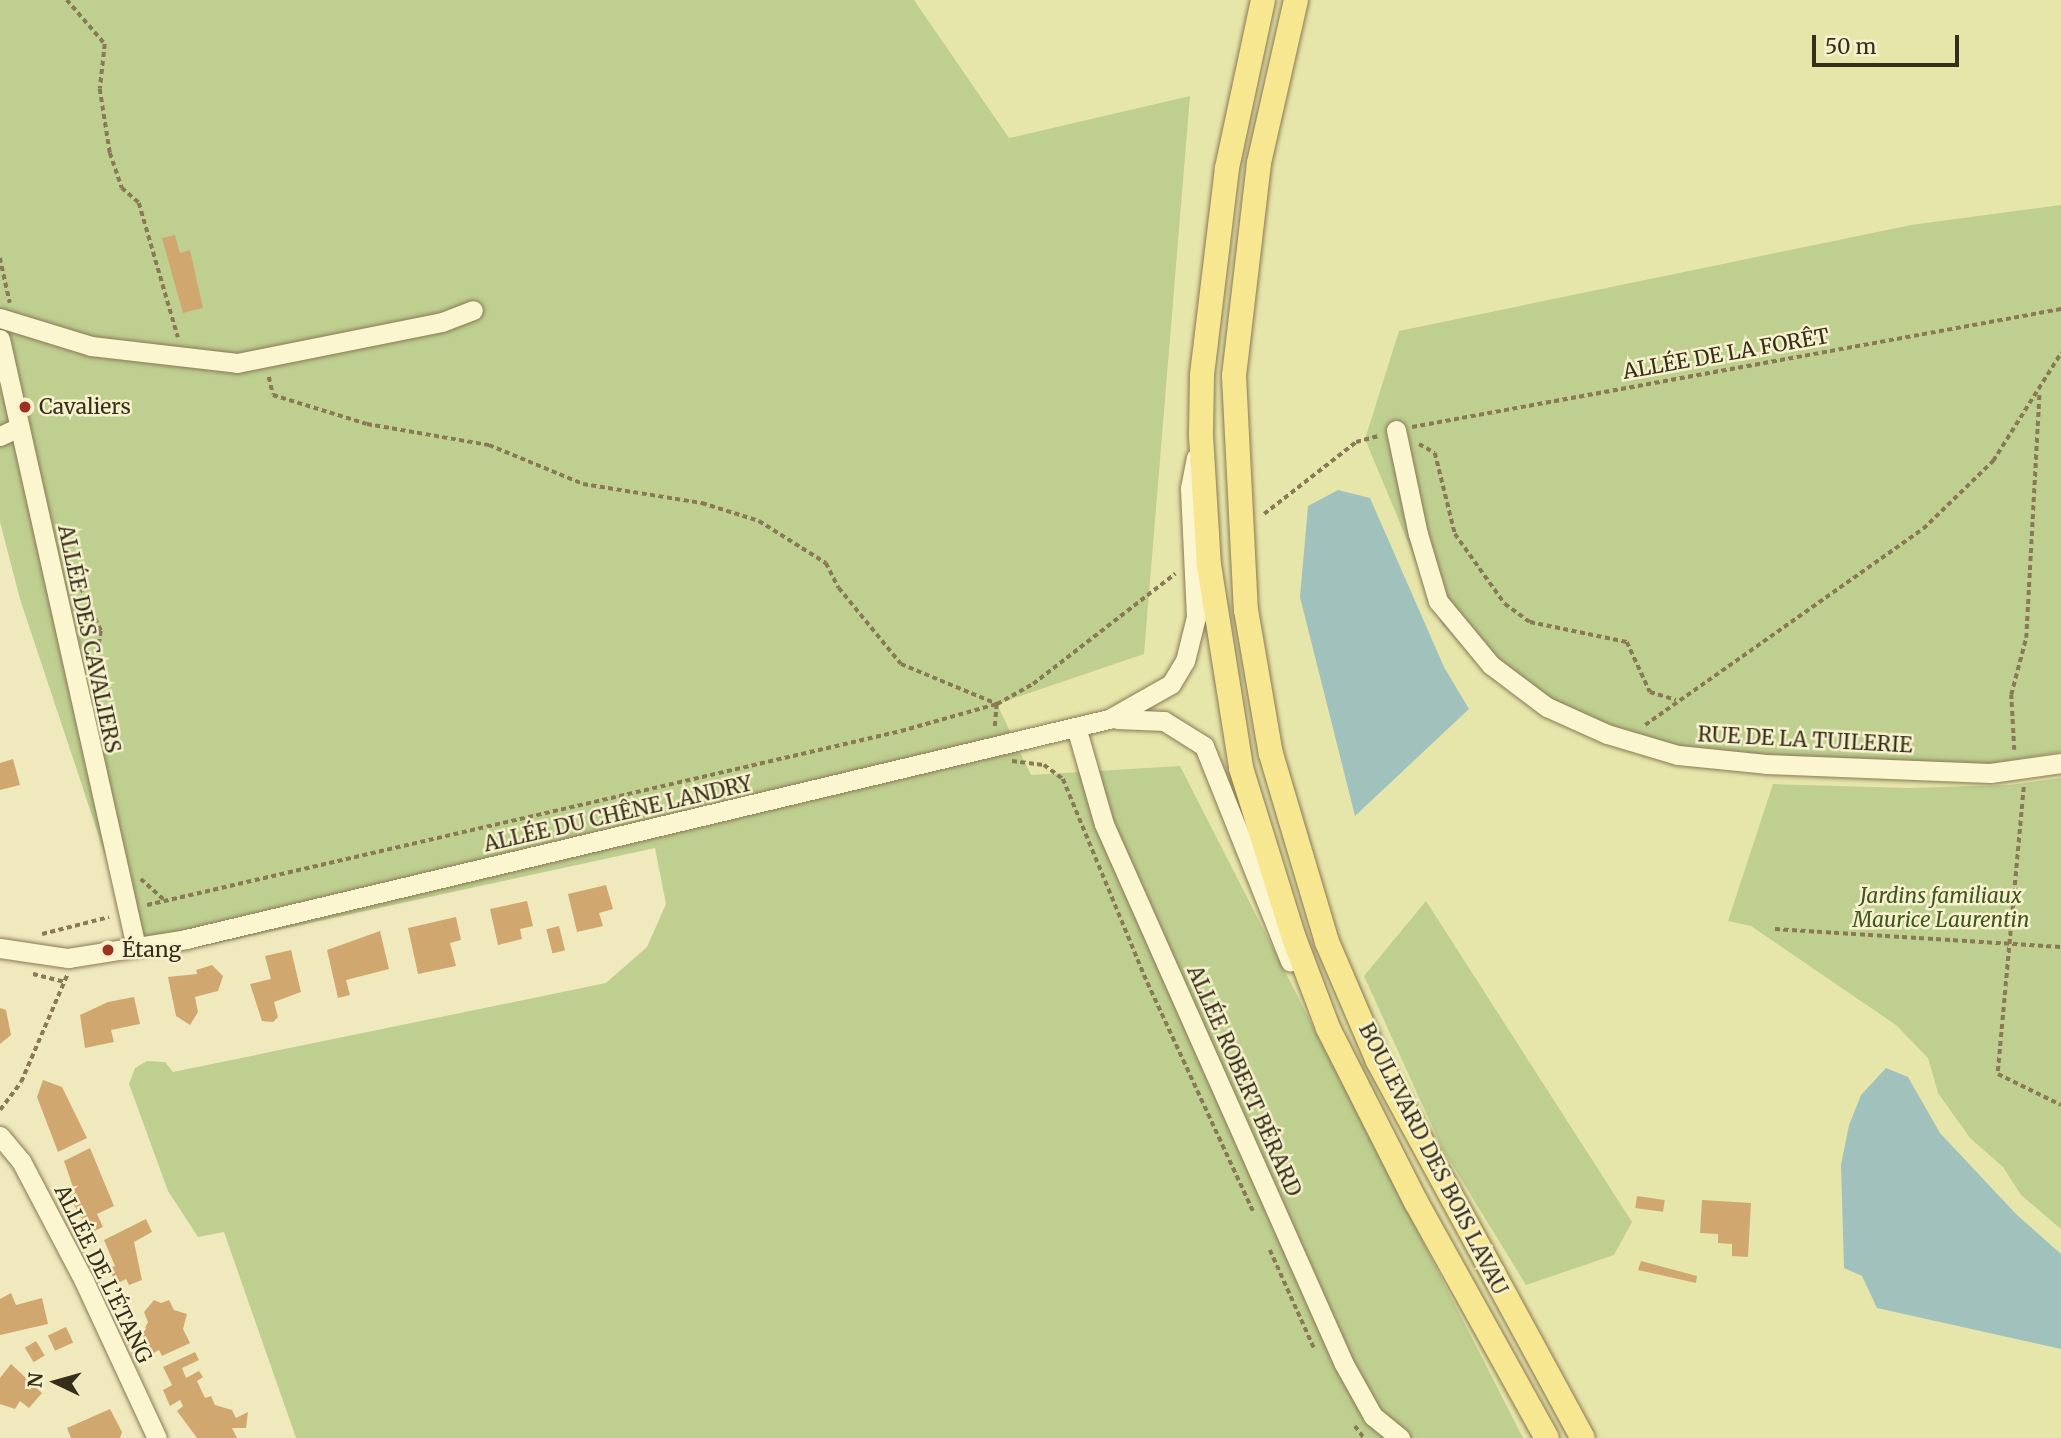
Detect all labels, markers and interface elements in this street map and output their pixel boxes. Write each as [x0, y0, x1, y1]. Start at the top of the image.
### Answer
scale bar [1816, 21, 1963, 65]
text: 50 m [1825, 33, 1876, 60]
street label: ALLÉE DE LA FORÊT [1621, 323, 1831, 385]
place label: Cavaliers [39, 394, 131, 420]
marker: Cavaliers [17, 399, 33, 415]
street label: ALLÉE DES CAVALIERS [52, 523, 126, 755]
street label: RUE DE LA TUILERIE [1697, 722, 1913, 758]
street label: ALLÉE DU CHÊNE LANDRY [481, 771, 755, 857]
park label: Jardins familiaux Maurice Laurentin [1853, 883, 2029, 933]
place label: Étang [122, 937, 181, 963]
marker: Étang [100, 942, 116, 958]
street label: ALLÉE ROBERT BÉRARD [1182, 962, 1306, 1200]
street label: BOULEVARD DES BOIS LAVAU [1353, 1019, 1513, 1299]
street label: ALLÉE DE L’ÉTANG [49, 1181, 157, 1367]
north arrow [21, 1347, 91, 1417]
text: N [22, 1372, 48, 1389]

